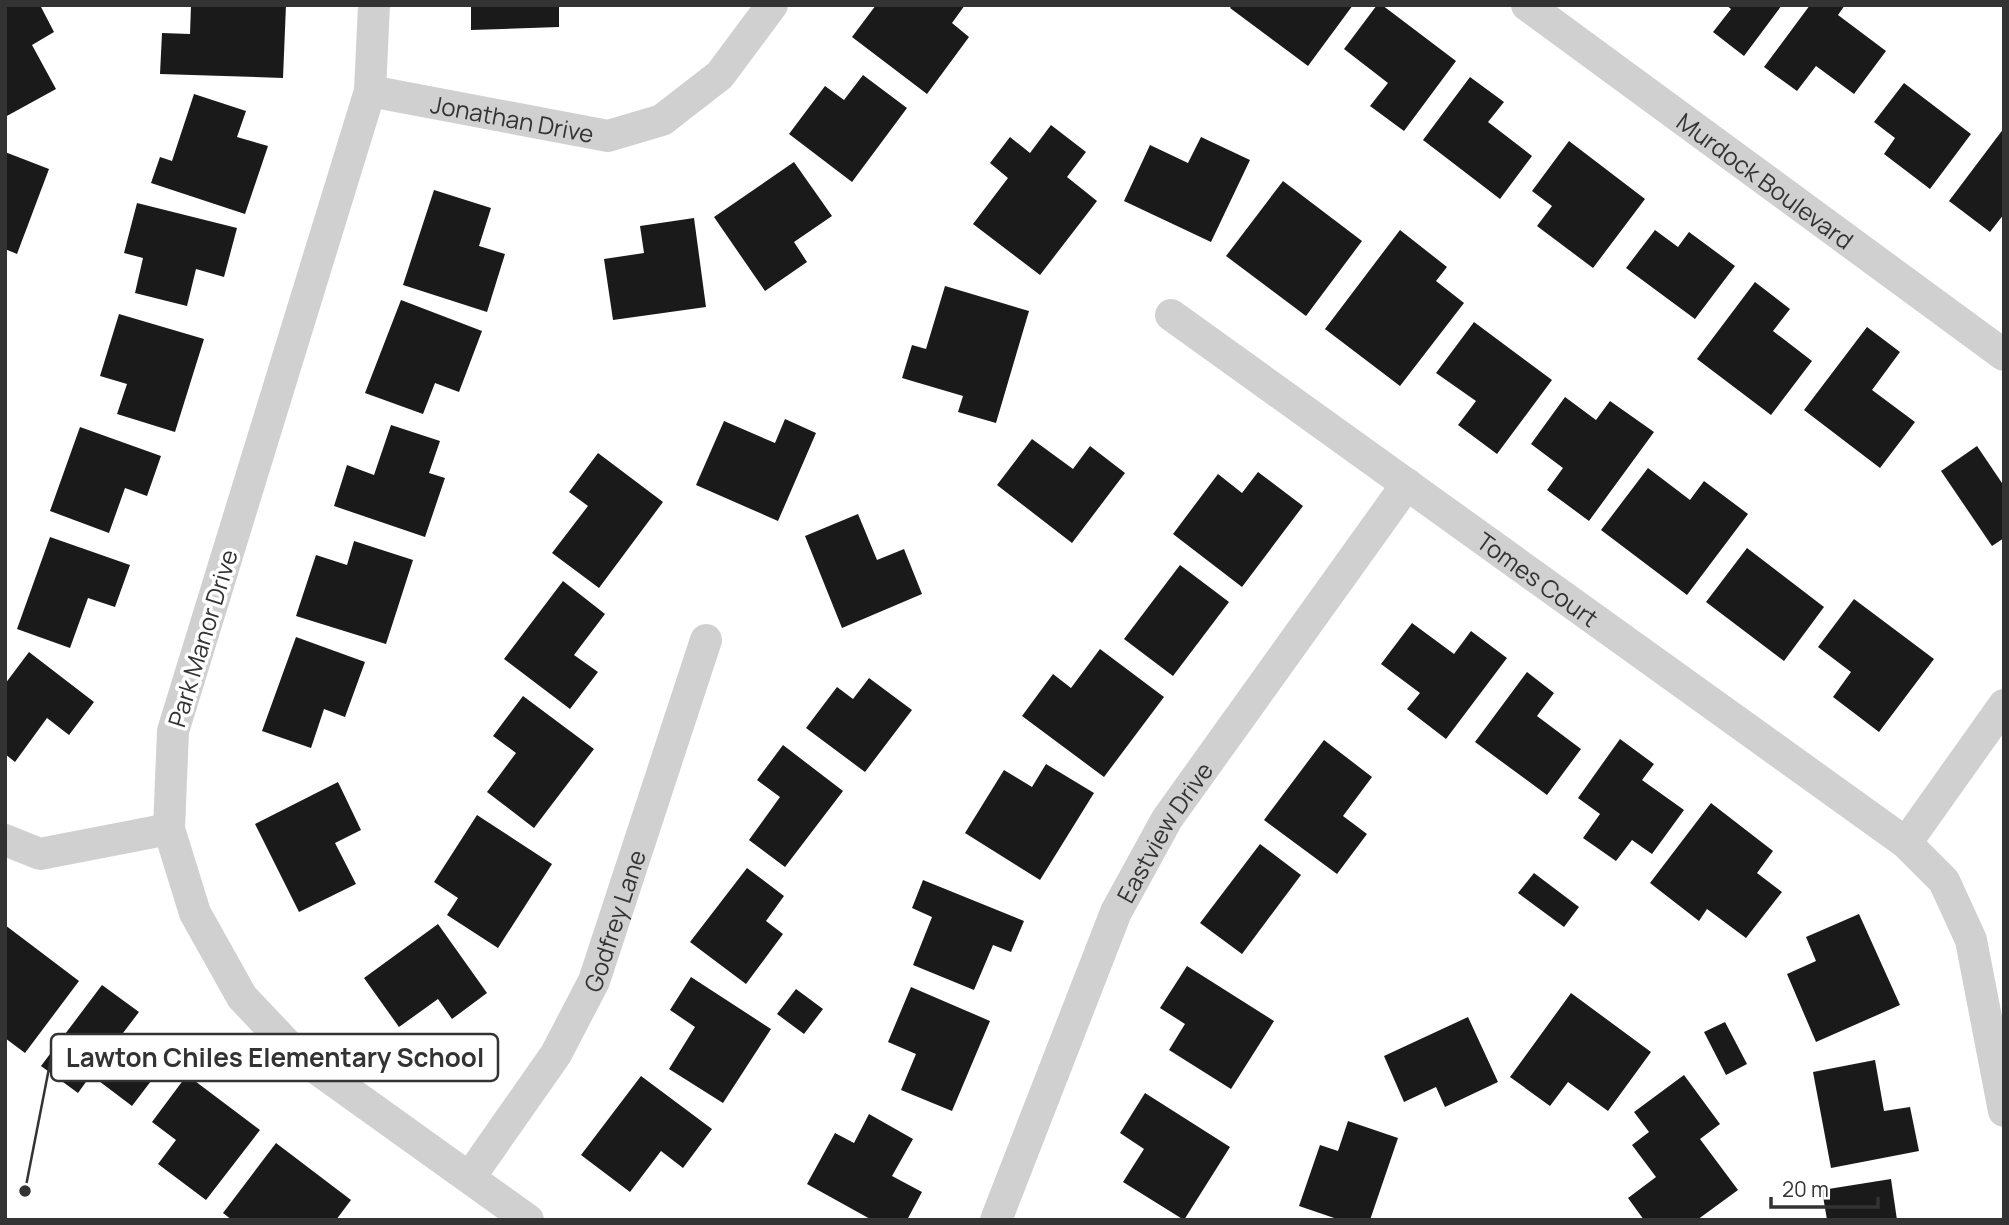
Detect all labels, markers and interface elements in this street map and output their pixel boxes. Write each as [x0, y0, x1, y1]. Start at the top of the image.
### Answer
street label: Jonathan Drive [428, 86, 597, 150]
street label: Murdock Boulevard [1671, 104, 1861, 256]
street label: Tomes Court [1471, 524, 1606, 634]
street label: Park Manor Drive [159, 545, 245, 731]
street label: Eastview Drive [1108, 755, 1220, 908]
street label: Godfrey Lane [575, 845, 653, 998]
callout: Lawton Chiles Elementary School [51, 1034, 498, 1081]
text: Lawton Chiles Elementary School [66, 1039, 484, 1075]
scale bar [1771, 1166, 1878, 1210]
text: 20 m [1782, 1175, 1829, 1203]

